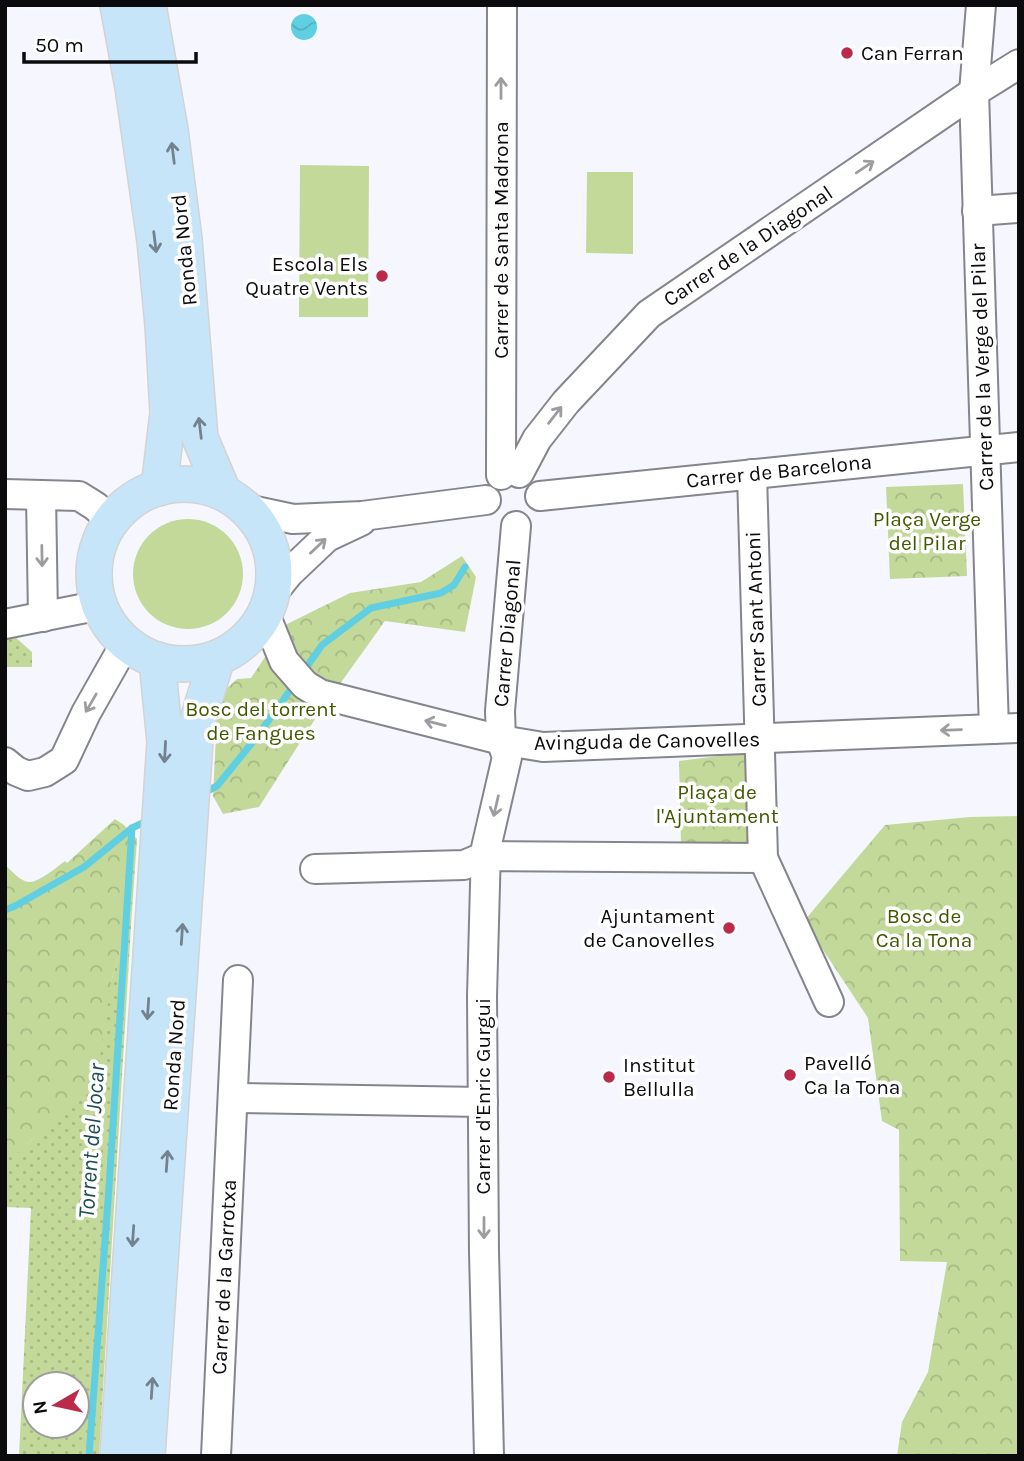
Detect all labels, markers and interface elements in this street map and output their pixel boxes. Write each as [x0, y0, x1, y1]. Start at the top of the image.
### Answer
scale bar [24, 21, 196, 65]
text: 50 m [35, 33, 84, 57]
place label: Can Ferran [861, 41, 964, 65]
marker: Can Ferran [839, 45, 855, 61]
one-way arrow [494, 77, 508, 100]
street label: Carrer de Santa Madrona [489, 121, 513, 359]
one-way arrow [167, 142, 180, 165]
one-way arrow [854, 160, 874, 174]
street label: Carrer de la Diagonal [659, 180, 837, 312]
street label: Ronda Nord [166, 193, 202, 307]
one-way arrow [149, 230, 162, 253]
street label: Carrer de la Verge del Pilar [966, 243, 998, 491]
place label: Escola Els Quatre Vents [245, 252, 368, 300]
marker: Escola Els Quatre Vents [374, 268, 390, 284]
one-way arrow [548, 406, 563, 425]
one-way arrow [194, 417, 207, 440]
street label: Carrer de Barcelona [685, 449, 873, 493]
park label: Plaça Verge del Pilar [873, 507, 981, 555]
street label: Carrer Sant Antoni [741, 531, 771, 707]
one-way arrow [309, 538, 327, 554]
one-way arrow [35, 544, 49, 567]
street label: Carrer Diagonal [489, 558, 525, 708]
one-way arrow [84, 693, 98, 713]
park label: Bosc del torrent de Fangues [185, 697, 337, 745]
one-way arrow [424, 716, 447, 729]
one-way arrow [939, 724, 962, 737]
street label: Avinguda de Canovelles [534, 727, 760, 755]
one-way arrow [158, 740, 171, 763]
park label: Plaça de l'Ajuntament [655, 780, 779, 828]
one-way arrow [489, 794, 502, 817]
place label: Ajuntament de Canovelles [583, 904, 715, 952]
park label: Bosc de Ca la Tona [876, 904, 972, 952]
marker: Ajuntament de Canovelles [721, 920, 737, 936]
one-way arrow [176, 923, 189, 945]
one-way arrow [141, 997, 154, 1020]
street label: Ronda Nord [158, 998, 190, 1112]
street label: Carrer d'Enric Gurgui [471, 998, 495, 1194]
place label: Pavelló Ca la Tona [804, 1051, 900, 1099]
place label: Institut Bellulla [623, 1053, 695, 1101]
water label: Torrent del Jocar [73, 1062, 110, 1219]
marker: Pavelló Ca la Tona [782, 1067, 798, 1083]
marker: Institut Bellulla [601, 1069, 617, 1085]
one-way arrow [161, 1150, 174, 1172]
street label: Carrer de la Garrotxa [207, 1179, 241, 1375]
one-way arrow [477, 1217, 491, 1240]
one-way arrow [126, 1224, 139, 1247]
north arrow [21, 1370, 91, 1440]
one-way arrow [146, 1377, 159, 1399]
text: N [28, 1399, 52, 1416]

